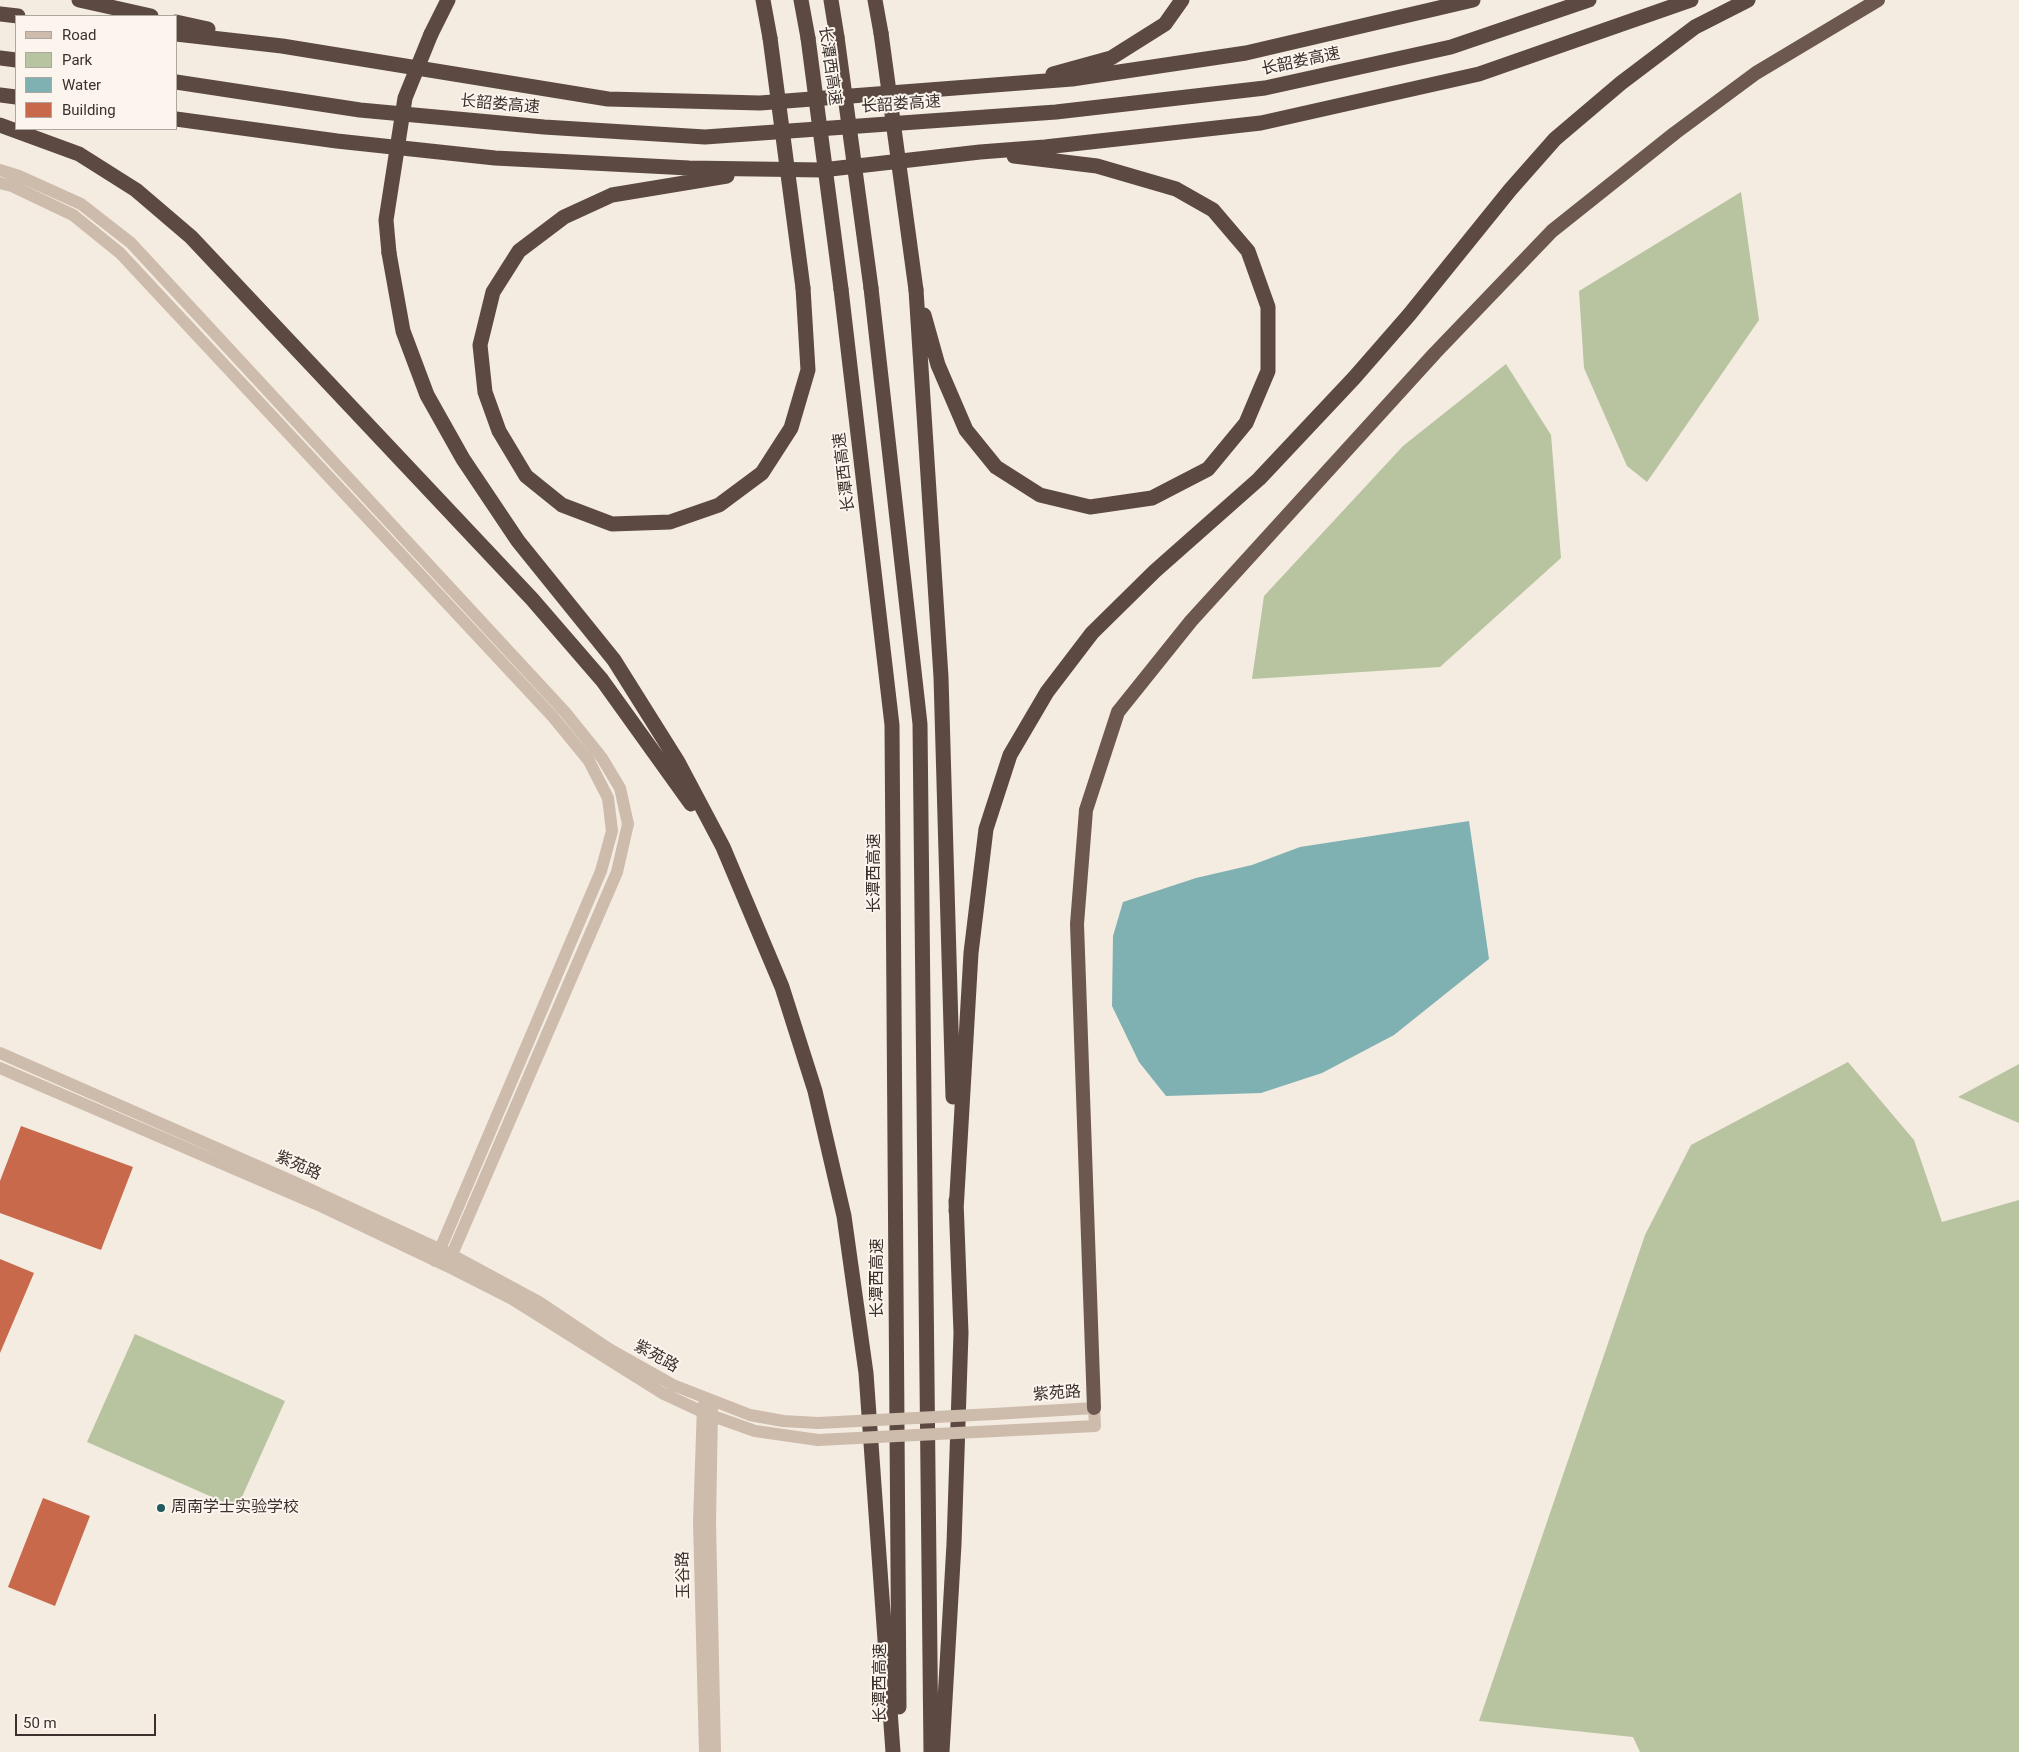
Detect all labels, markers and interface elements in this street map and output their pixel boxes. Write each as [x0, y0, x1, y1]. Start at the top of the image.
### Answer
legend [15, 15, 178, 130]
street label: 长潭西高速 [814, 25, 844, 107]
text: Road [62, 26, 96, 44]
street label: 长韶娄高速 [1260, 44, 1342, 80]
text: Park [62, 51, 92, 69]
text: Water [62, 76, 101, 94]
street label: 长韶娄高速 [459, 92, 541, 118]
street label: 长韶娄高速 [860, 93, 942, 117]
text: Building [62, 101, 116, 119]
street label: 长潭西高速 [831, 431, 859, 513]
street label: 长潭西高速 [865, 833, 885, 913]
street label: 紫苑路 [272, 1147, 324, 1185]
street label: 长潭西高速 [868, 1238, 888, 1318]
street label: 紫苑路 [630, 1337, 682, 1377]
street label: 紫苑路 [1032, 1383, 1082, 1405]
place label: 周南学士实验学校 [171, 1498, 299, 1518]
marker: 周南学士实验学校 [155, 1502, 167, 1514]
street label: 玉谷路 [674, 1551, 694, 1599]
street label: 长潭西高速 [871, 1643, 891, 1723]
scale bar [18, 1704, 159, 1736]
text: 50 m [23, 1714, 57, 1732]

